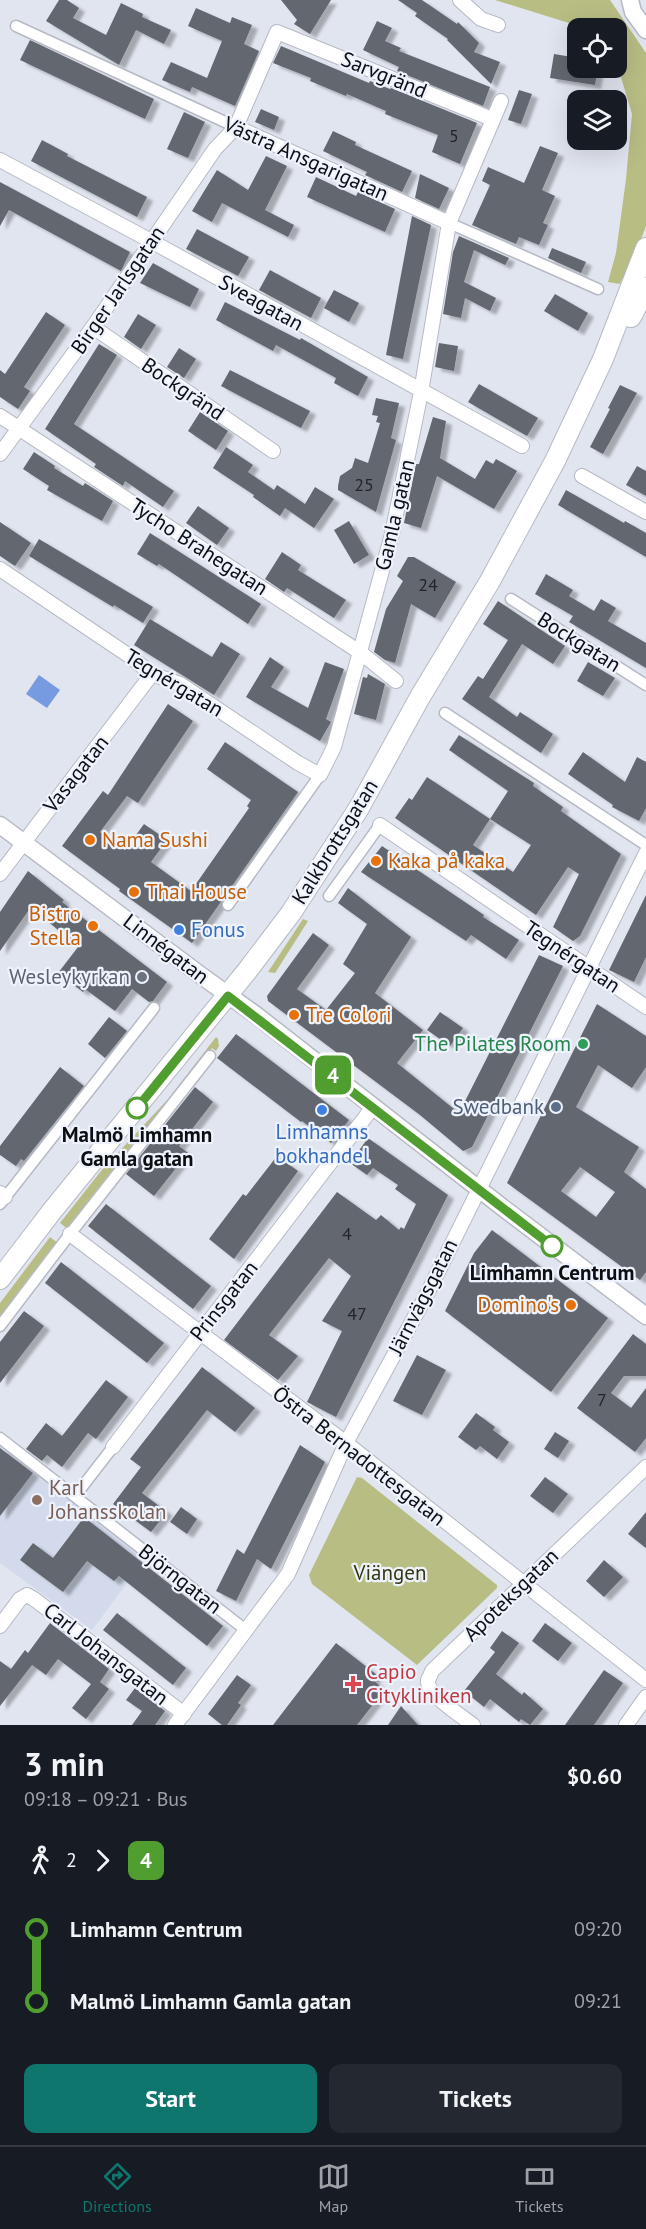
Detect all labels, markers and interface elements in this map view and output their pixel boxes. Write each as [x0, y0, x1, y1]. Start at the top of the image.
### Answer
map controls [567, 18, 627, 150]
button: locate [567, 18, 627, 78]
street label: Sarvgränd [337, 45, 431, 104]
button: layers [567, 90, 627, 150]
street label: Västra Ansgarigatan [219, 110, 393, 207]
house number: 5 [449, 124, 459, 147]
street label: Birger Jarlsgatan [65, 220, 170, 359]
street label: Sveagatan [214, 268, 308, 337]
street label: Bockgränd [137, 351, 230, 426]
street label: Gamla gatan [369, 457, 420, 573]
house number: 25 [354, 473, 374, 496]
street label: Tycho Brahegatan [125, 492, 273, 601]
house number: 24 [418, 573, 438, 596]
street label: Bockgatan [532, 605, 626, 678]
street label: Tegnérgatan [120, 642, 229, 723]
street label: Vasagatan [36, 729, 114, 819]
street label: Kalkbrottsgatan [285, 774, 384, 909]
place label: Nama Sushi [102, 826, 208, 853]
marker: Nama Sushi [83, 833, 97, 847]
place label: Kaka på kaka [388, 847, 505, 874]
marker: Kaka på kaka [369, 854, 383, 868]
place label: Thai House [146, 878, 247, 905]
marker: Thai House [127, 885, 141, 899]
place label: Bistro Stella [29, 900, 81, 951]
street label: Linnégatan [118, 908, 215, 990]
street label: Tegnérgatan [519, 914, 626, 999]
place label: Fonus [191, 916, 245, 943]
marker: Bistro Stella [86, 919, 100, 933]
marker: Fonus [172, 923, 186, 937]
place label: Wesleykyrkan [9, 963, 130, 990]
marker: Wesleykyrkan [135, 970, 149, 984]
place label: Tre Colori [306, 1001, 392, 1028]
marker: Tre Colori [287, 1008, 301, 1022]
place label: The Pilates Room [415, 1030, 571, 1057]
marker: The Pilates Room [576, 1037, 590, 1051]
line badge: 4 [314, 1056, 352, 1094]
text: 4 [327, 1062, 339, 1089]
place label: Swedbank [452, 1093, 544, 1120]
marker: Malmö Limhamn Gamla gatan [126, 1097, 148, 1119]
marker: Swedbank [549, 1100, 563, 1114]
marker: Limhamns bokhandel [315, 1103, 329, 1117]
place label: Limhamns bokhandel [275, 1118, 369, 1169]
place label: Malmö Limhamn Gamla gatan [62, 1121, 212, 1172]
house number: 4 [342, 1222, 352, 1245]
street label: Järnvägsgatan [381, 1234, 463, 1360]
marker: Limhamn Centrum [541, 1235, 563, 1257]
street label: Prinsgatan [184, 1255, 263, 1346]
place label: Limhamn Centrum [470, 1259, 634, 1286]
place label: Domino's [478, 1291, 559, 1318]
marker: Domino's [564, 1298, 578, 1312]
house number: 47 [347, 1302, 367, 1325]
street label: Östra Bernadottesgatan [267, 1380, 451, 1532]
house number: 7 [597, 1388, 607, 1411]
place label: Karl Johansskolan [48, 1474, 167, 1525]
marker: Karl Johansskolan [30, 1493, 44, 1507]
street label: Björngatan [133, 1538, 227, 1620]
street label: Apoteksgatan [457, 1543, 564, 1647]
park label: Viängen [353, 1559, 426, 1586]
street label: Carl Johansgatan [38, 1596, 174, 1711]
place label: Capio Citykliniken [366, 1658, 471, 1709]
marker: Capio Citykliniken [344, 1675, 362, 1693]
text: 3 min [24, 1742, 105, 1785]
text: $0.60 [567, 1762, 622, 1790]
text: 09:18 – 09:21 · Bus [24, 1786, 188, 1812]
icon: walk [24, 1844, 57, 1877]
icon: forward [86, 1844, 119, 1877]
text: 2 [66, 1847, 77, 1873]
text: 4 [140, 1847, 152, 1874]
text: Limhamn Centrum [70, 1915, 242, 1943]
text: 09:20 [574, 1916, 622, 1942]
text: Malmö Limhamn Gamla gatan [70, 1987, 351, 2015]
text: 09:21 [574, 1988, 622, 2014]
button: Start [24, 2064, 317, 2133]
button: Tickets [329, 2064, 622, 2133]
tab: Directions [83, 2160, 152, 2216]
tab: Map [317, 2160, 350, 2216]
tab: Tickets [515, 2160, 563, 2216]

